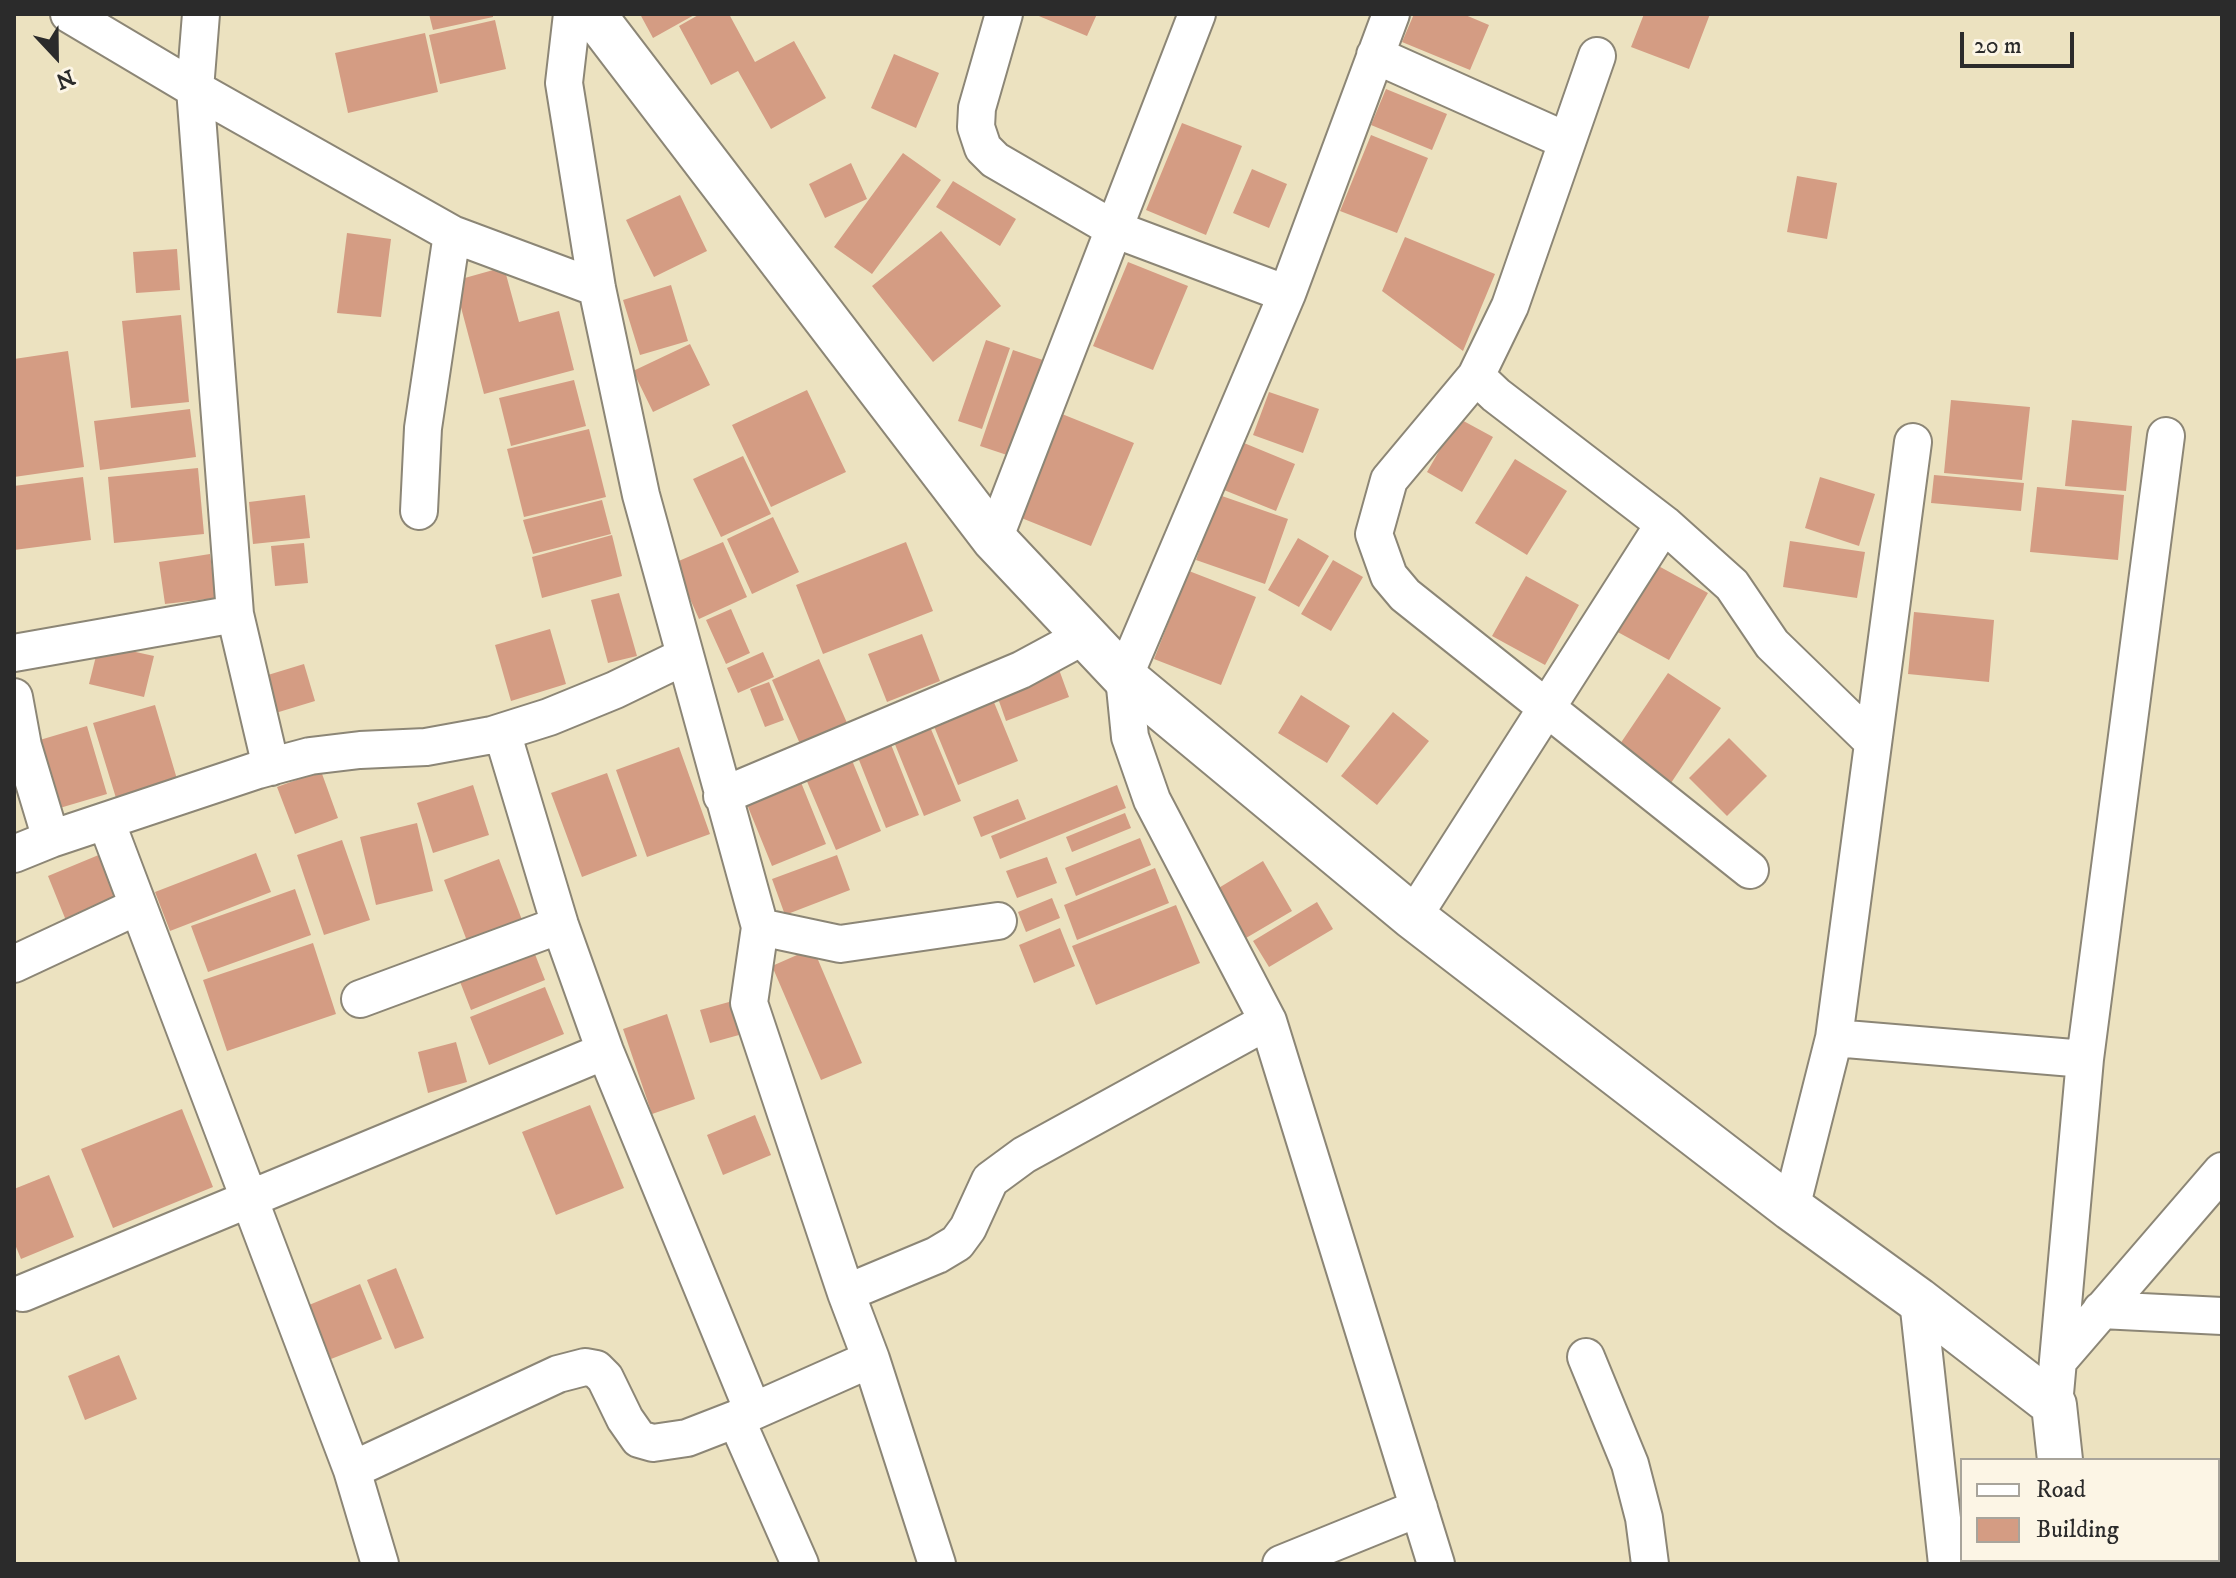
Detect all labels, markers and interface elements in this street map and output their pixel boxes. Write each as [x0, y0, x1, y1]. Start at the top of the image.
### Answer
north arrow [16, 16, 96, 96]
scale bar [1964, 16, 2078, 66]
text: 20 m [1974, 31, 2022, 61]
text: N [52, 63, 79, 95]
legend [1960, 1458, 2220, 1562]
text: Road [2036, 1475, 2086, 1505]
text: Building [2036, 1515, 2119, 1545]

